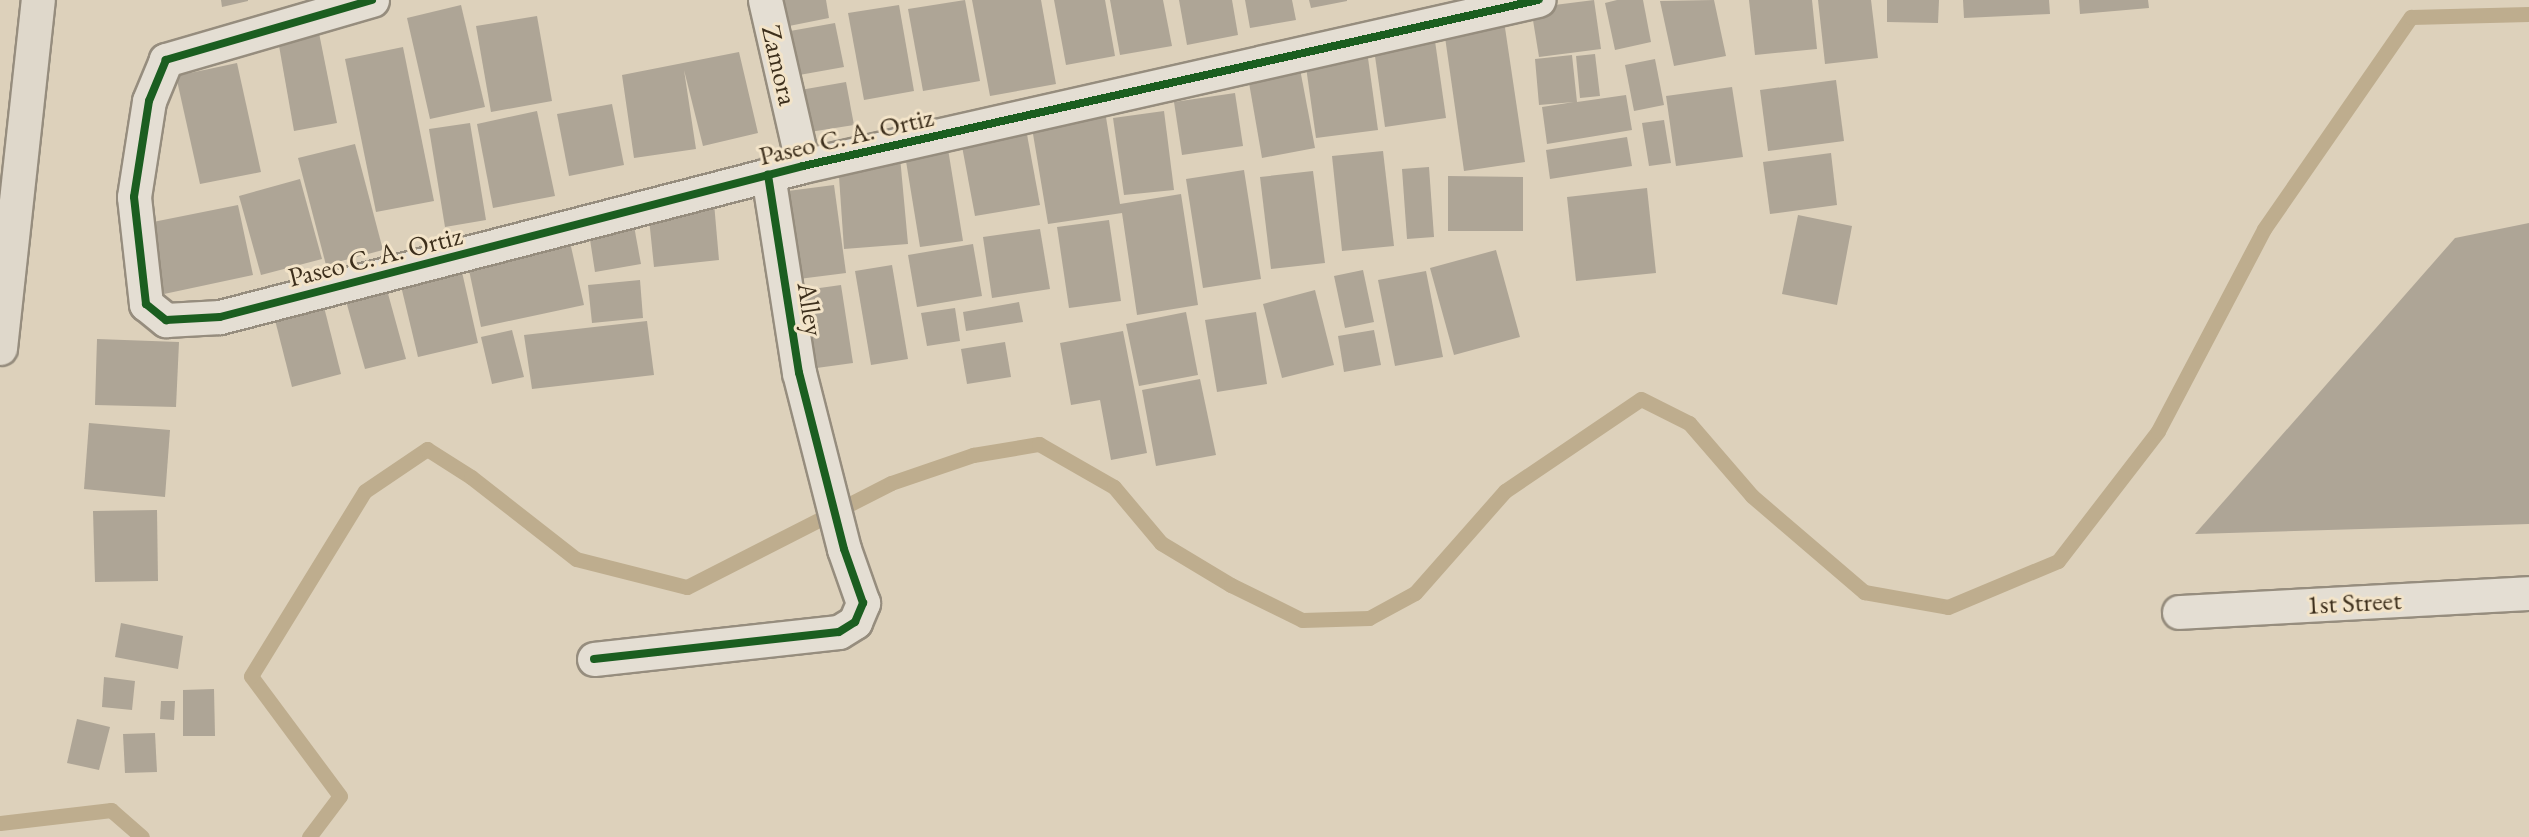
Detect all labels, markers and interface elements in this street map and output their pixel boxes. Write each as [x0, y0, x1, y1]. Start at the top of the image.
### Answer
street label: Zamora [755, 22, 805, 108]
street label: Paseo C. A. Ortiz [756, 100, 936, 172]
street label: Paseo C. A. Ortiz [285, 219, 465, 293]
street label: Alley [791, 280, 831, 338]
street label: 1st Street [2306, 583, 2402, 621]

